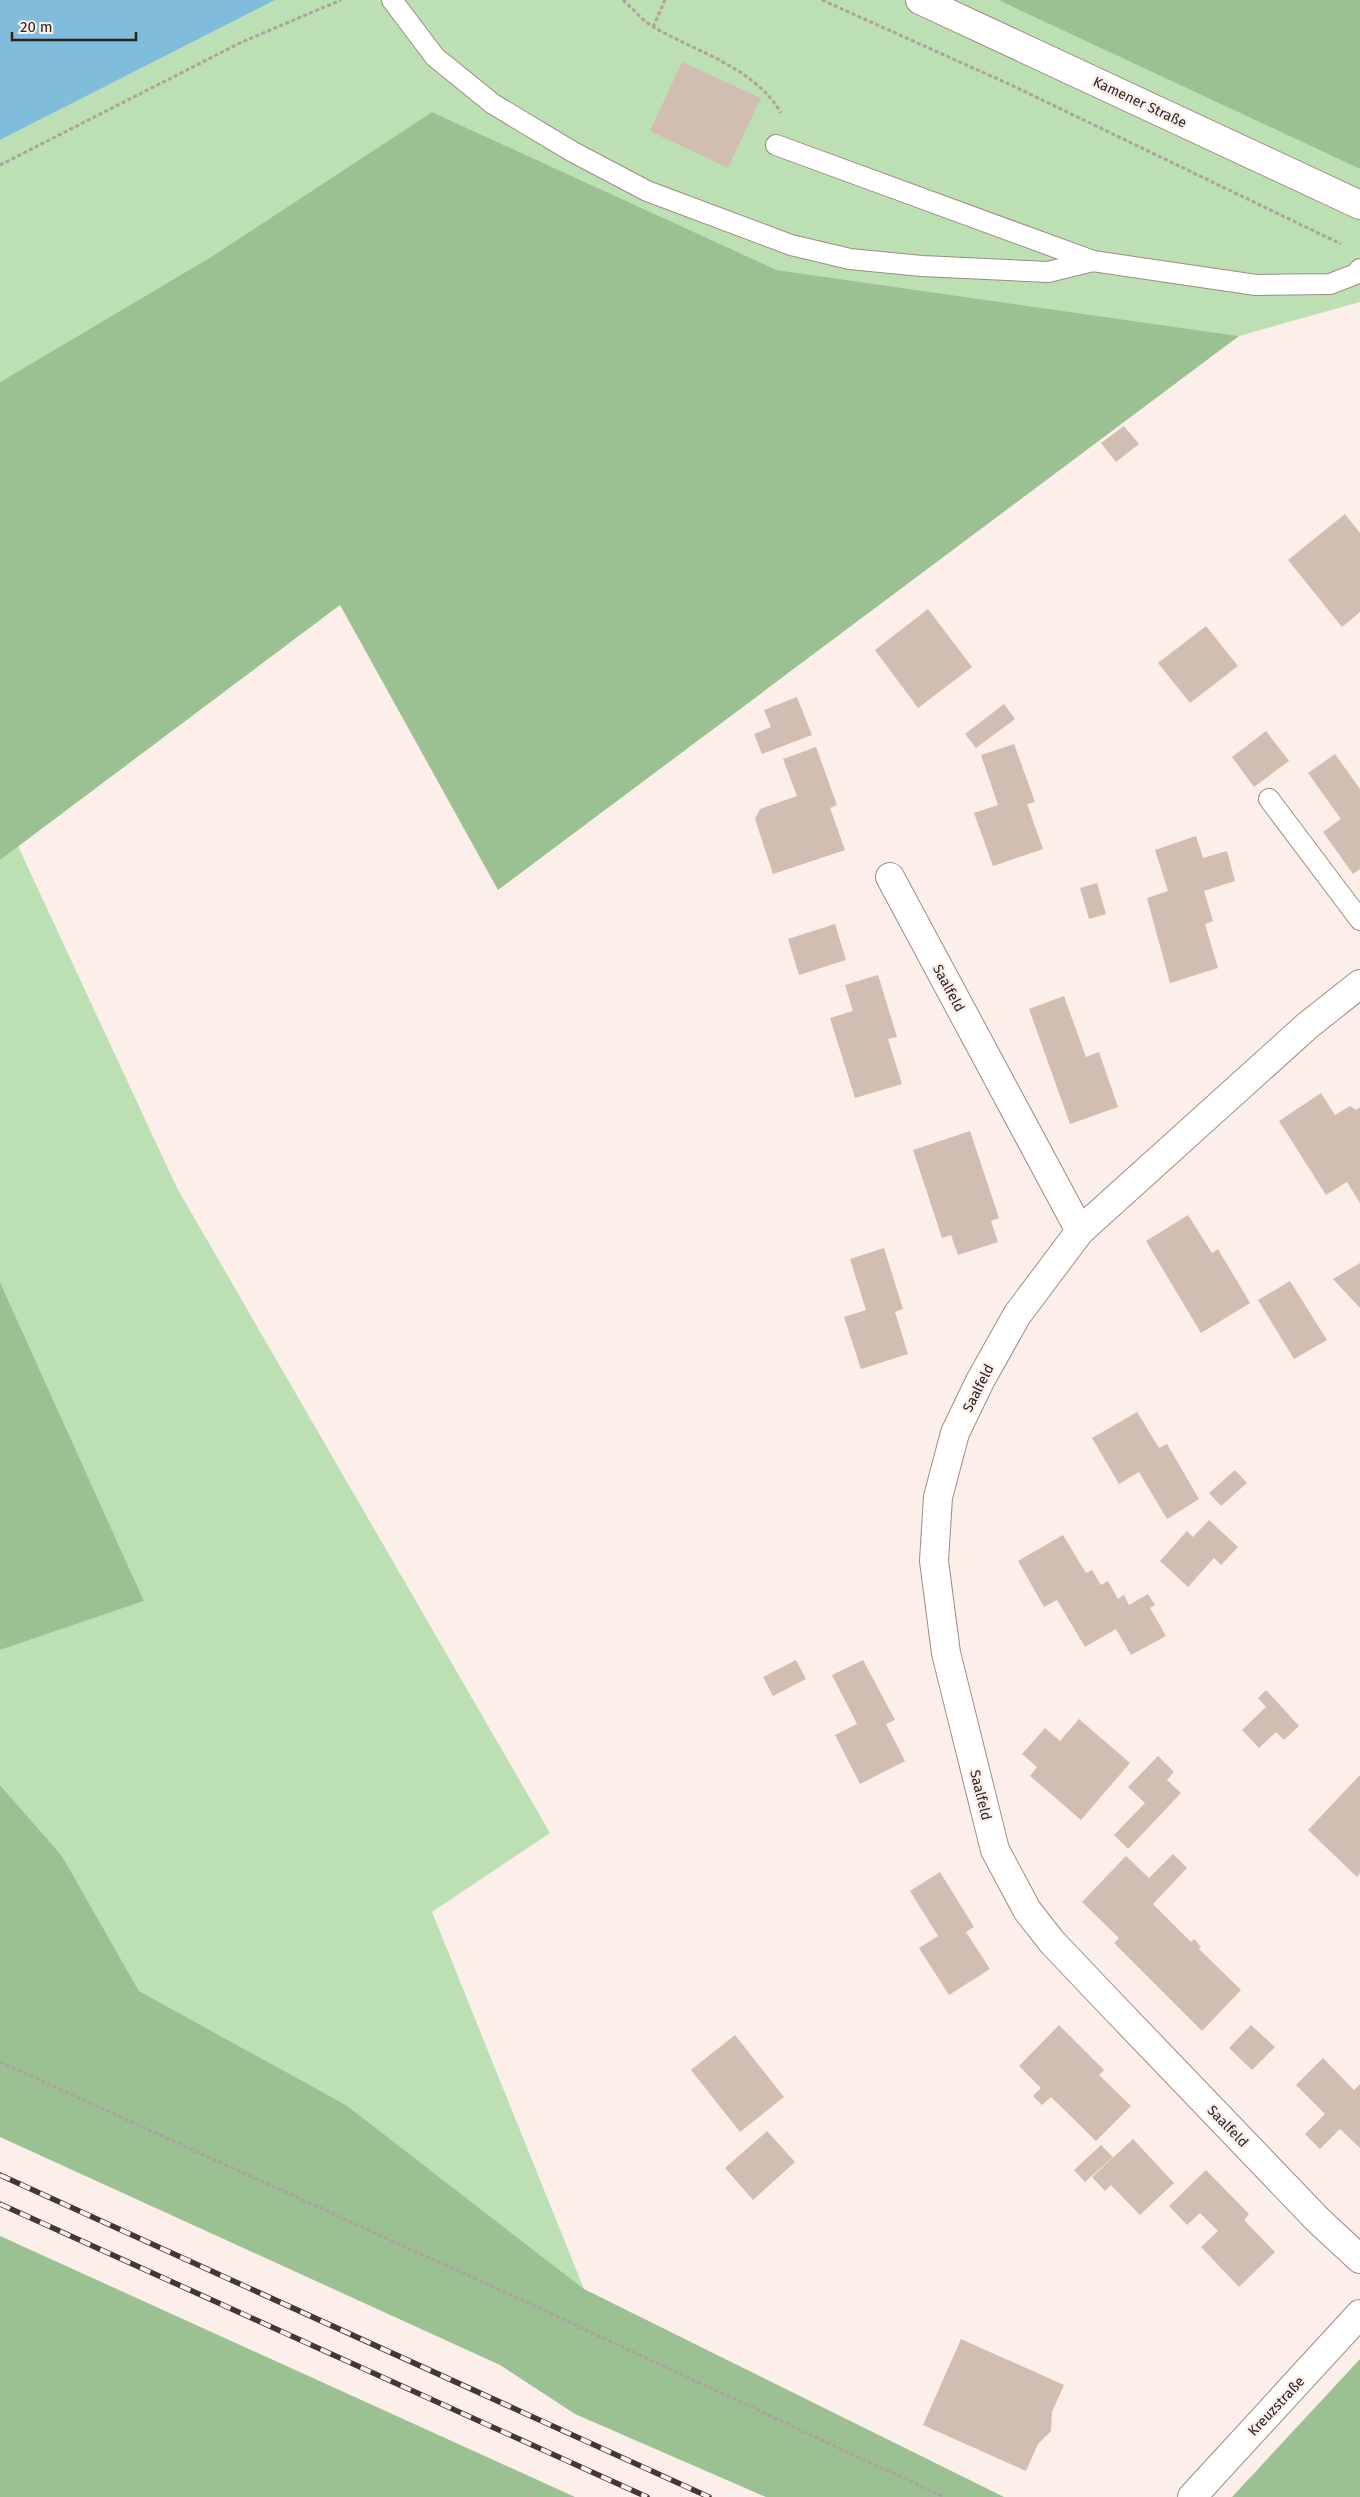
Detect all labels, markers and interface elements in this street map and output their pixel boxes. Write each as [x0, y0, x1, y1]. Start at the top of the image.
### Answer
scale bar [12, 10, 136, 42]
text: 20 m [20, 18, 53, 36]
street label: Kamener Straße [1090, 73, 1189, 132]
street label: Saalfeld [929, 962, 968, 1015]
street label: Saalfeld [959, 1361, 998, 1415]
street label: Saalfeld [966, 1768, 995, 1822]
street label: Saalfeld [1204, 2102, 1252, 2151]
street label: Kreuzstraße [1245, 2373, 1308, 2440]

